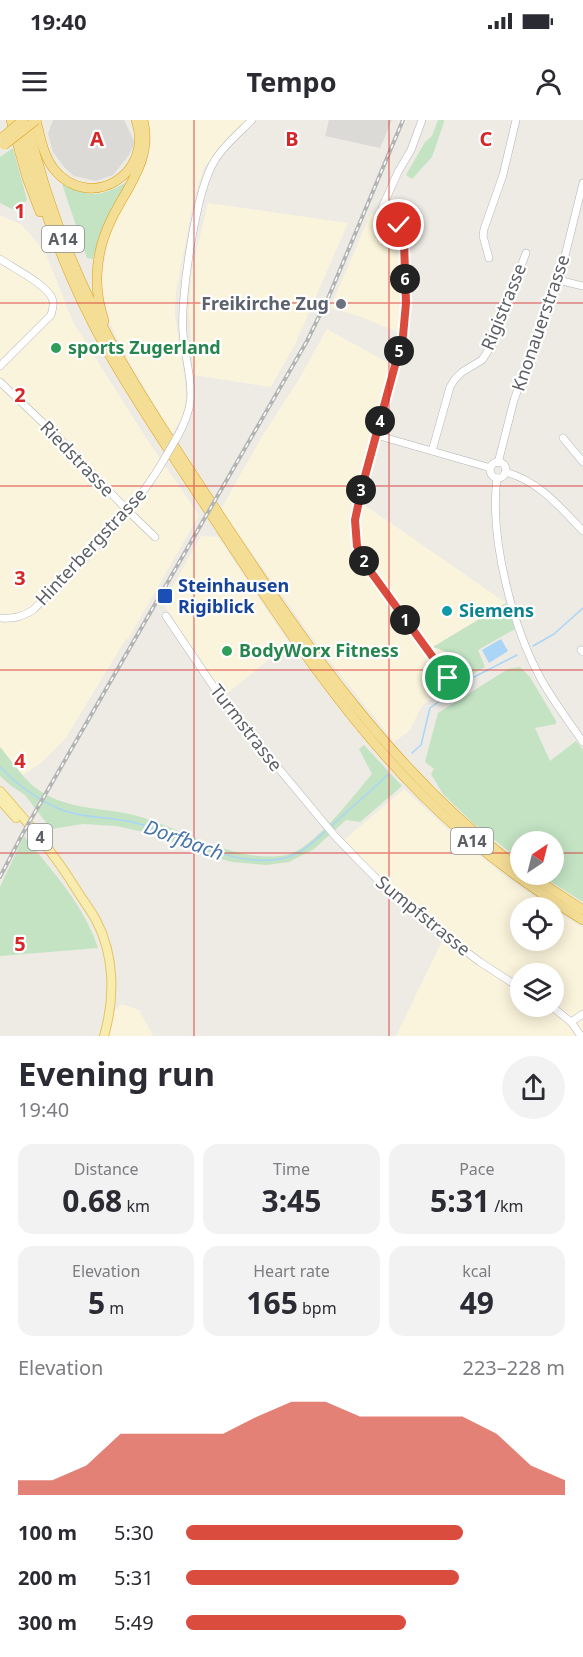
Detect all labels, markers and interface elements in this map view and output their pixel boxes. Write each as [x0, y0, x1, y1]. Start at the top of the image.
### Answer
text: 19:40 [30, 6, 87, 36]
text: Tempo [246, 63, 337, 100]
icon: menu [18, 65, 51, 98]
icon: person [532, 65, 565, 98]
text: A [90, 125, 104, 152]
text: B [285, 125, 299, 152]
text: C [480, 125, 493, 152]
text: 1 [14, 197, 26, 224]
pin [373, 199, 424, 250]
icon: check [382, 208, 415, 241]
road number: A14 [42, 226, 84, 252]
street label: Knonauerstrasse [505, 251, 575, 394]
street label: Rigistrasse [475, 260, 531, 353]
pin: 6 [390, 264, 420, 294]
text: 6 [400, 268, 410, 290]
place label: Freikirche Zug [201, 291, 329, 315]
marker: Freikirche Zug [334, 297, 348, 311]
place label: sports Zugerland [68, 335, 221, 359]
pin: 5 [384, 336, 414, 366]
text: 5 [394, 340, 404, 362]
marker: sports Zugerland [49, 341, 63, 355]
text: 2 [14, 381, 26, 408]
pin: 4 [365, 406, 395, 436]
text: 4 [375, 410, 385, 432]
street label: Riedstrasse [35, 415, 120, 501]
pin: 3 [346, 475, 376, 505]
text: 3 [356, 479, 366, 501]
street label: Hinterbergstrasse [30, 482, 151, 610]
pin: 2 [349, 546, 379, 576]
text: 2 [359, 550, 369, 572]
text: 3 [14, 564, 26, 591]
place label: Steinhausen Rigiblick [178, 573, 289, 618]
marker: Steinhausen Rigiblick [156, 587, 174, 605]
place label: Siemens [459, 598, 534, 622]
marker: Siemens [440, 604, 454, 618]
pin: 1 [390, 605, 420, 635]
text: 1 [400, 609, 410, 631]
place label: BodyWorx Fitness [239, 638, 399, 662]
marker: BodyWorx Fitness [220, 644, 234, 658]
pin [422, 652, 473, 703]
icon: arrive [431, 661, 464, 694]
street label: Turmstrasse [205, 679, 288, 776]
text: 4 [14, 747, 26, 774]
water label: Dorfbach [141, 813, 228, 866]
road number: 4 [28, 824, 52, 850]
road number: A14 [451, 828, 493, 854]
north arrow [510, 831, 564, 885]
map controls [510, 831, 564, 1017]
street label: Sumpfstrasse [371, 870, 476, 961]
button: locate [510, 897, 564, 951]
text: 5 [14, 930, 26, 957]
button: layers [510, 963, 564, 1017]
text: Evening run [18, 1051, 215, 1096]
button: share [502, 1056, 565, 1119]
text: 19:40 [18, 1096, 69, 1123]
text: Distance [74, 1158, 139, 1180]
text: Time [273, 1158, 310, 1180]
text: Pace [459, 1158, 495, 1180]
text: 0.68 [62, 1180, 122, 1221]
text: 3:45 [262, 1180, 321, 1221]
text: 5:31 [430, 1180, 490, 1221]
text: km [122, 1195, 150, 1217]
text: /km [490, 1195, 524, 1217]
text: Elevation [72, 1260, 140, 1282]
text: Heart rate [253, 1260, 330, 1282]
text: kcal [462, 1260, 491, 1282]
text: 5 [88, 1282, 105, 1323]
text: 165 [246, 1282, 298, 1323]
text: 49 [460, 1282, 494, 1323]
text: m [105, 1297, 124, 1319]
text: bpm [298, 1297, 337, 1319]
text: Elevation [18, 1354, 103, 1381]
text: 223–228 m [462, 1354, 565, 1381]
text: 100 m [18, 1519, 77, 1546]
text: 5:30 [114, 1519, 154, 1546]
text: 200 m [18, 1564, 77, 1591]
text: 5:31 [114, 1564, 154, 1591]
text: 300 m [18, 1609, 77, 1636]
text: 5:49 [114, 1609, 154, 1636]

